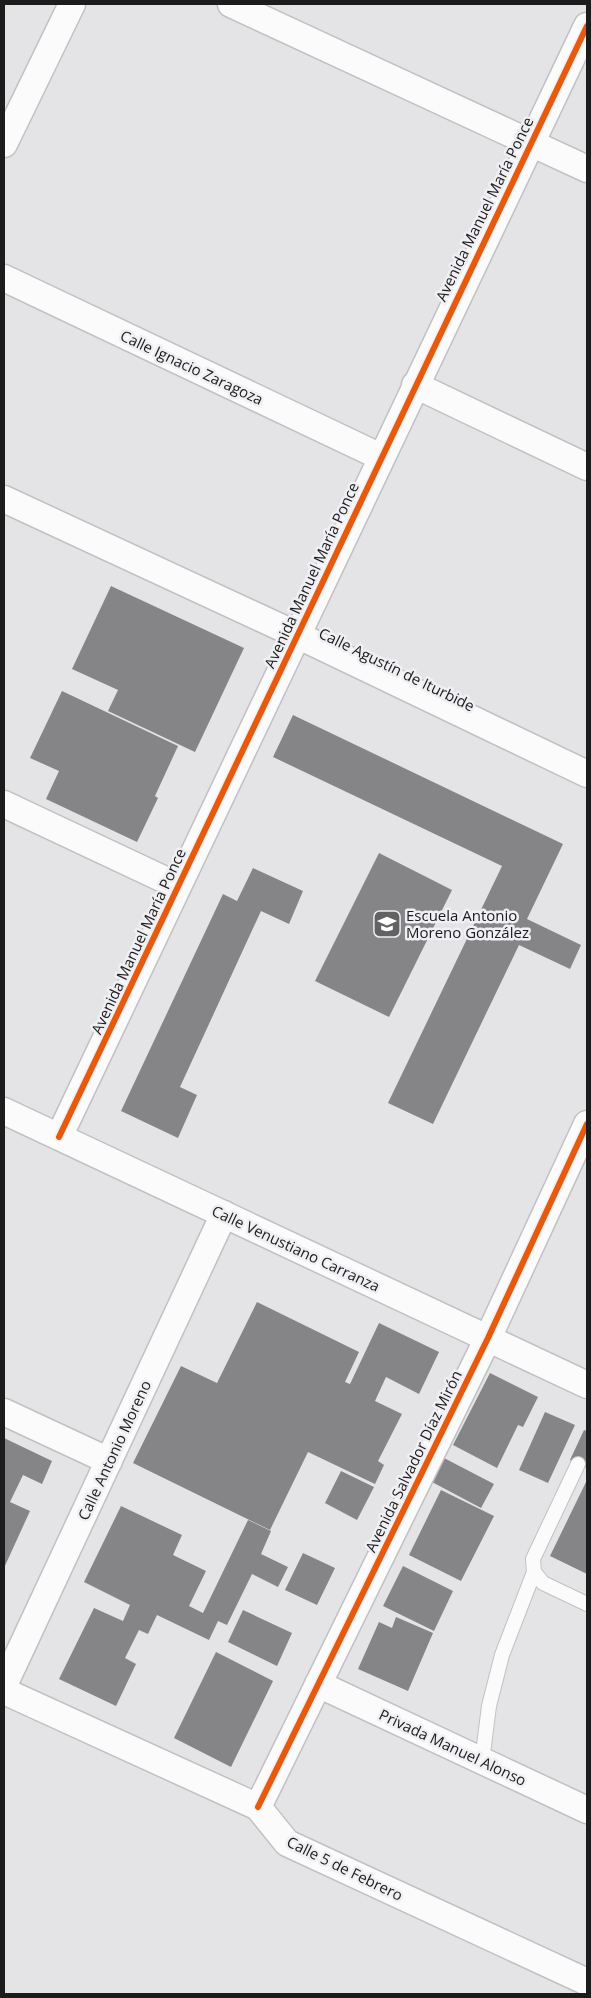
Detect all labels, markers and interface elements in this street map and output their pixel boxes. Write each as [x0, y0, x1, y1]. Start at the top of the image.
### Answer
street label: Avenida Manuel María Ponce [431, 113, 537, 305]
street label: Calle Ignacio Zaragoza [117, 325, 267, 409]
street label: Avenida Manuel María Ponce [259, 479, 363, 671]
street label: Calle Agustín de Iturbide [316, 623, 478, 715]
street label: Avenida Manuel María Ponce [86, 845, 190, 1037]
place label: Escuela Antonio Moreno González [406, 905, 529, 942]
school or university icon: Escuela Antonio Moreno González [372, 909, 402, 939]
street label: Calle Venustiano Carranza [209, 1200, 383, 1296]
street label: Avenida Salvador Díaz Mirón [360, 1367, 466, 1555]
street label: Calle Antonio Moreno [73, 1377, 155, 1523]
street label: Privada Manuel Alonso [376, 1704, 530, 1790]
street label: Calle 5 de Febrero [284, 1831, 406, 1905]

